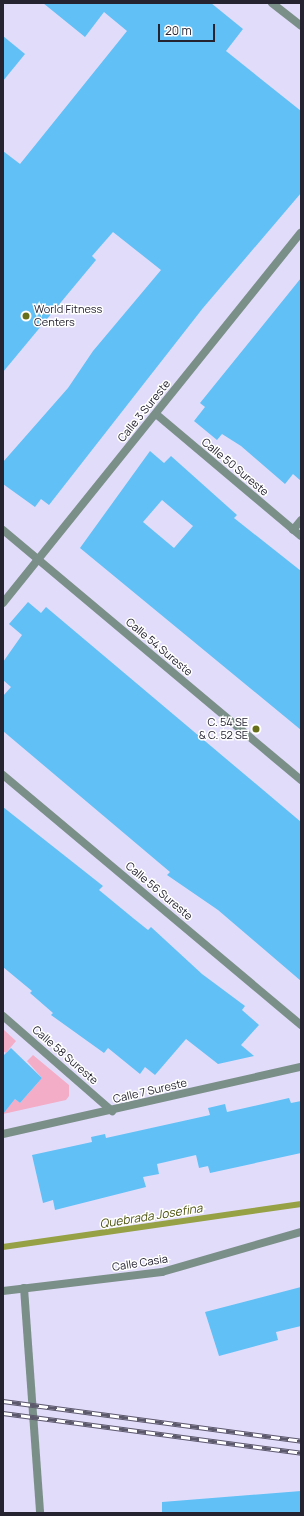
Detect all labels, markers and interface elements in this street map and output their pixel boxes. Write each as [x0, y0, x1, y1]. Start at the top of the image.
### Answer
scale bar [160, 16, 217, 42]
text: 20 m [165, 22, 192, 39]
place label: World Fitness Centers [34, 303, 102, 329]
marker: World Fitness Centers [21, 311, 31, 321]
street label: Calle 3 Sureste [115, 377, 173, 445]
street label: Calle 50 Sureste [199, 435, 271, 499]
street label: Calle 54 Sureste [123, 615, 195, 679]
place label: C. 54 SE & C. 52 SE [199, 716, 248, 742]
marker: C. 54 SE & C. 52 SE [251, 724, 261, 734]
street label: Calle 56 Sureste [123, 859, 195, 923]
street label: Calle 58 Sureste [29, 1023, 101, 1087]
street label: Calle 7 Sureste [112, 1076, 188, 1106]
water label: Quebrada Josefina [99, 1201, 203, 1231]
street label: Calle Casia [111, 1252, 169, 1274]

